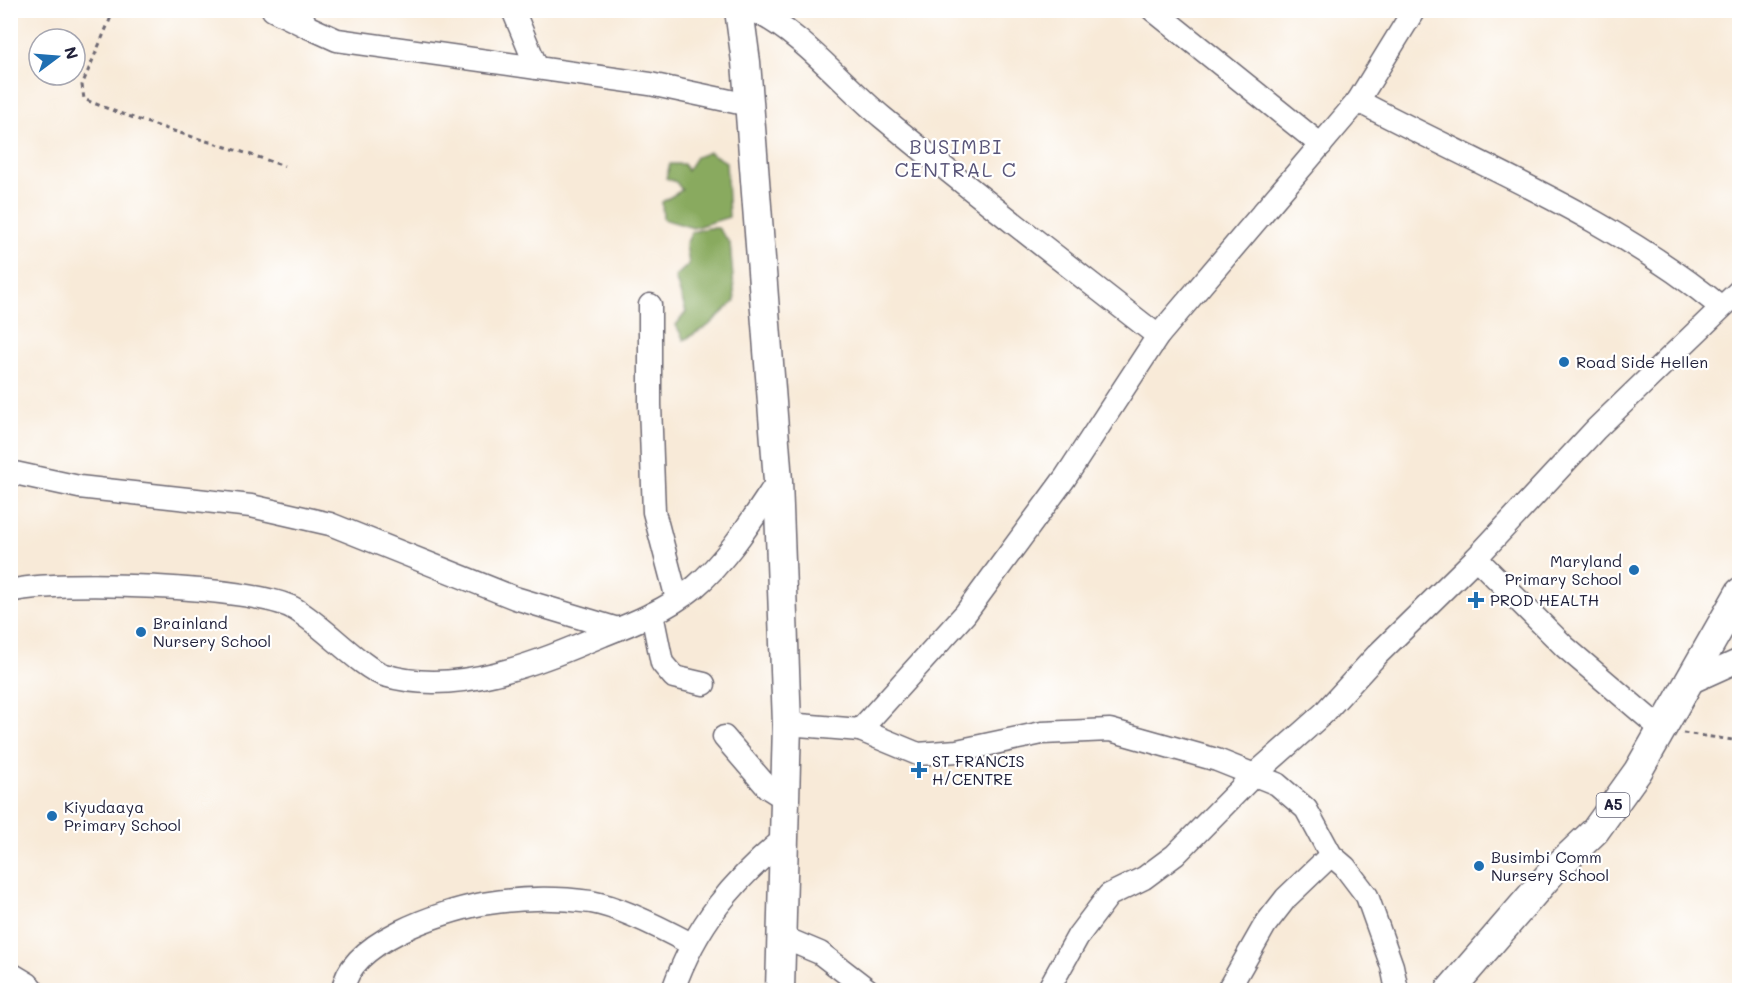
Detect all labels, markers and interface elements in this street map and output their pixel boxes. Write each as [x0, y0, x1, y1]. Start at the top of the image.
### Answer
north arrow [27, 27, 87, 87]
text: N [60, 44, 84, 61]
district label: BUSIMBI CENTRAL C [895, 133, 1018, 182]
place label: Road Side Hellen [1576, 351, 1708, 372]
marker: Road Side Hellen [1557, 355, 1571, 369]
place label: Maryland Primary School [1505, 550, 1622, 589]
marker: Maryland Primary School [1627, 563, 1641, 577]
place label: PROD HEALTH [1490, 589, 1599, 610]
marker: PROD HEALTH [1467, 591, 1485, 609]
place label: Brainland Nursery School [153, 612, 271, 651]
marker: Brainland Nursery School [134, 625, 148, 639]
place label: ST FRANCIS H/CENTRE [932, 750, 1025, 789]
marker: ST FRANCIS H/CENTRE [910, 761, 928, 779]
road number: A5 [1596, 793, 1630, 817]
place label: Kiyudaaya Primary School [64, 796, 181, 835]
marker: Kiyudaaya Primary School [45, 809, 59, 823]
place label: Busimbi Comm Nursery School [1491, 846, 1609, 885]
marker: Busimbi Comm Nursery School [1472, 859, 1486, 873]

